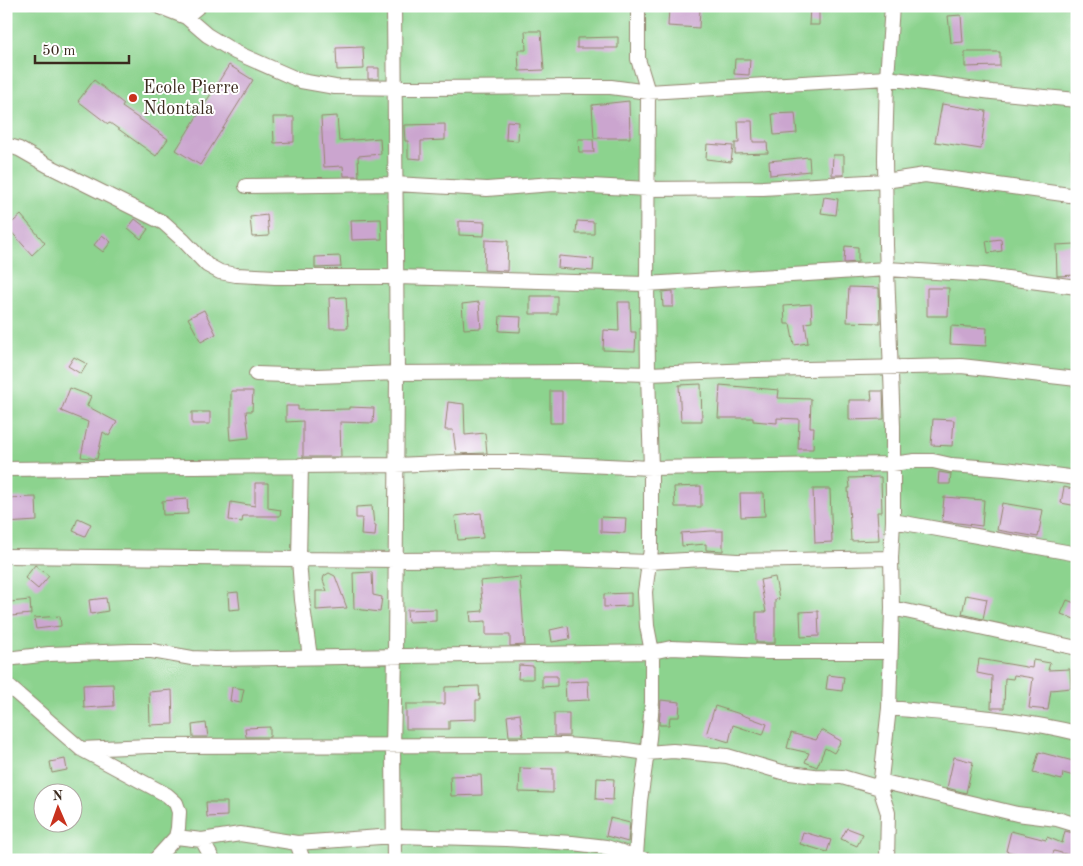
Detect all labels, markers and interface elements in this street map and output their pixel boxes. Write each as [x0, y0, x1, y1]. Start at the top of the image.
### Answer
scale bar [35, 32, 129, 64]
text: 50 m [42, 44, 76, 59]
place label: Ecole Pierre Ndontala [143, 79, 239, 118]
marker: Ecole Pierre Ndontala [127, 92, 139, 104]
north arrow [32, 784, 82, 834]
text: N [52, 789, 63, 803]

